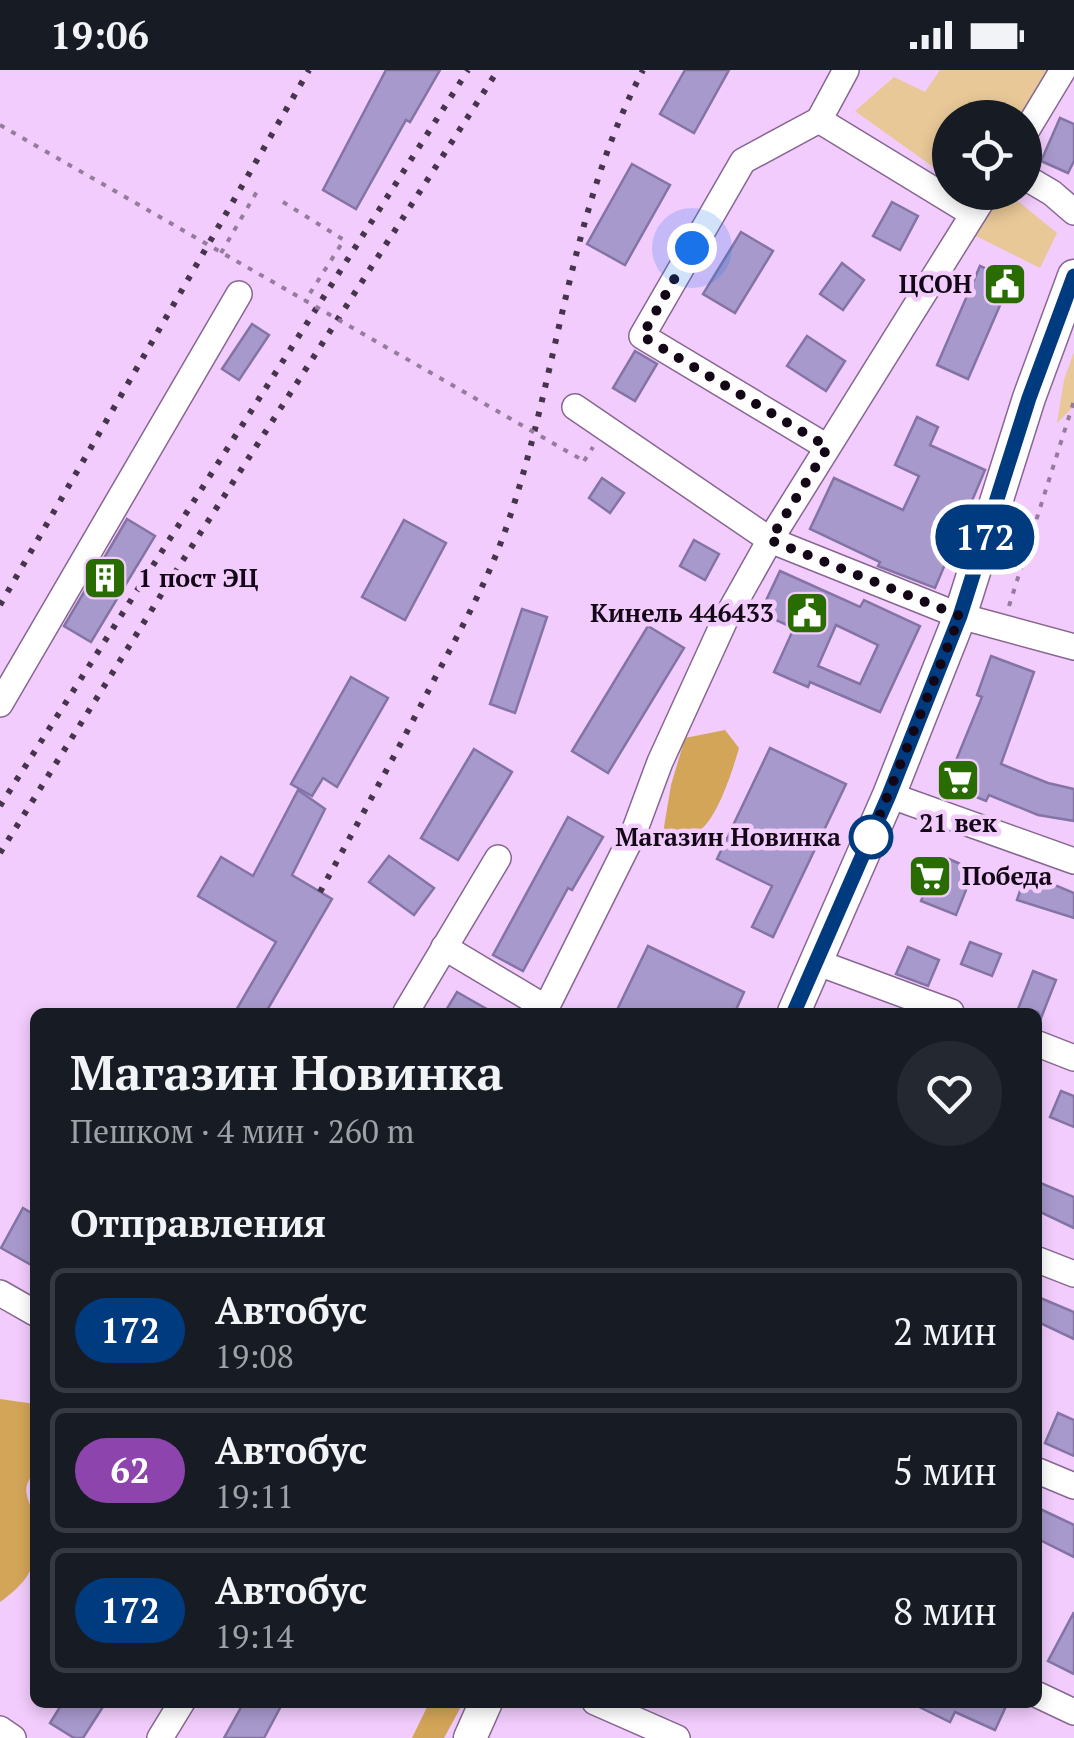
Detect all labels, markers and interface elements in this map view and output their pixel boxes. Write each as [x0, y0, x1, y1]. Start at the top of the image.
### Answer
text: 19:06 [50, 10, 149, 60]
map controls [932, 100, 1042, 210]
button: locate [932, 100, 1042, 210]
your location [667, 223, 717, 273]
public building icon: ЦСОН [982, 261, 1028, 307]
place label: ЦСОН [899, 267, 972, 300]
line badge: 172 [928, 504, 1042, 570]
text: 172 [955, 514, 1015, 560]
building icon: 1 пост ЭЦ [82, 555, 128, 601]
place label: 1 пост ЭЦ [138, 561, 259, 594]
public building icon: Кинель 446433 [784, 590, 830, 636]
place label: Кинель 446433 [590, 596, 774, 629]
supermarket icon: 21 век [935, 757, 981, 803]
place label: 21 век [919, 806, 997, 839]
marker: Магазин Новинка [850, 816, 892, 858]
place label: Магазин Новинка [615, 820, 841, 853]
supermarket icon: Победа [907, 853, 953, 899]
place label: Победа [962, 859, 1052, 892]
text: Магазин Новинка [70, 1040, 504, 1104]
button: heart [897, 1041, 1002, 1146]
text: Пешком · 4 мин · 260 m [70, 1110, 414, 1152]
text: Отправления [70, 1198, 326, 1248]
text: Автобус [215, 1285, 367, 1335]
text: 2 мин [893, 1306, 997, 1356]
text: 172 [100, 1307, 160, 1353]
text: 19:08 [215, 1335, 294, 1377]
text: Автобус [215, 1425, 367, 1475]
text: 5 мин [893, 1446, 997, 1496]
text: 62 [110, 1447, 150, 1493]
text: 19:11 [215, 1475, 294, 1517]
text: Автобус [215, 1565, 367, 1615]
text: 8 мин [893, 1586, 997, 1636]
text: 172 [100, 1587, 160, 1633]
text: 19:14 [215, 1615, 294, 1657]

